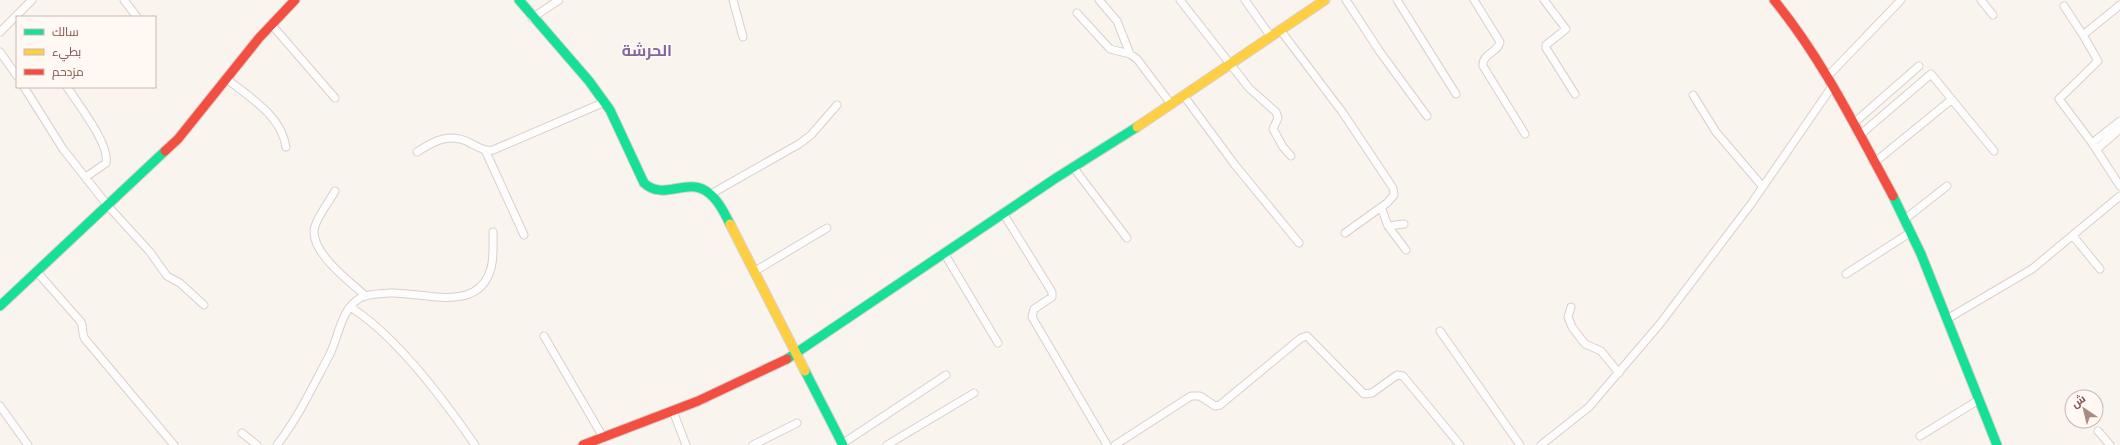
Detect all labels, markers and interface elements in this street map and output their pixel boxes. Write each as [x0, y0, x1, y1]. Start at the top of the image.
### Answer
legend [16, 16, 156, 88]
text: سالك [52, 25, 79, 38]
district label: الحرشة [622, 41, 672, 60]
text: بطيء [52, 45, 81, 62]
text: مزدحم [52, 65, 84, 80]
north arrow [2064, 389, 2104, 429]
text: ش [2069, 392, 2088, 411]

